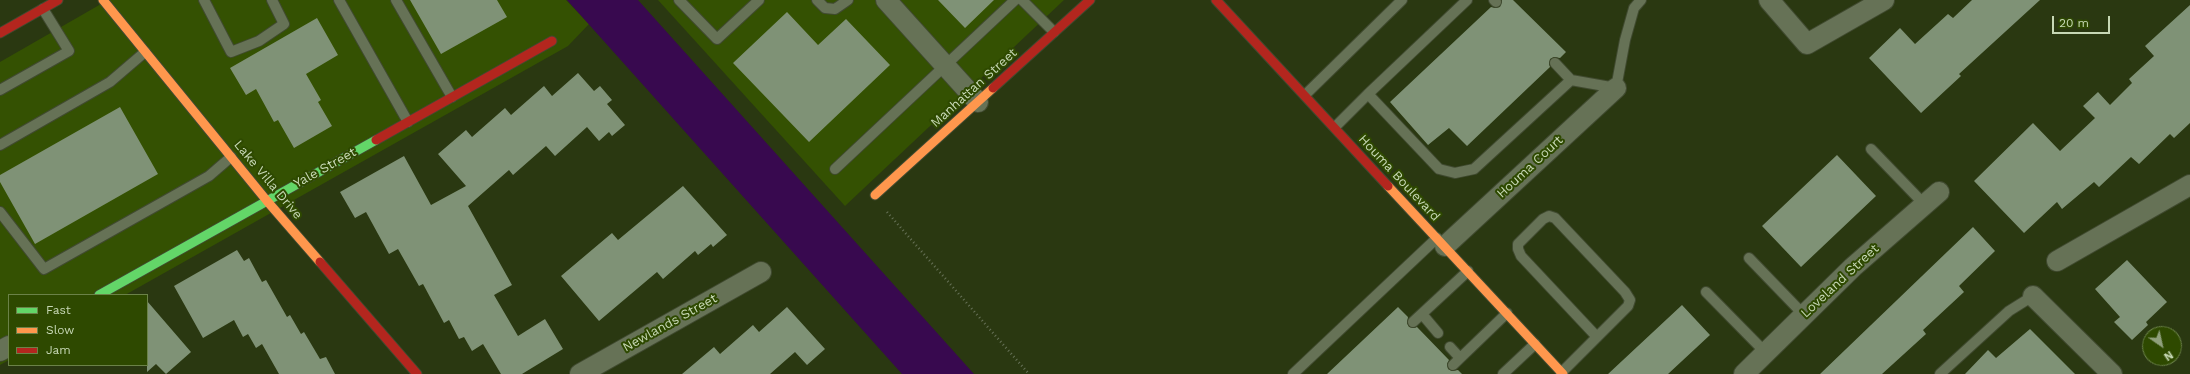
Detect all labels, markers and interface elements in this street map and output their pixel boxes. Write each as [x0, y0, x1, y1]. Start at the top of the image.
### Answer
scale bar [2054, 8, 2112, 34]
text: 20 m [2059, 16, 2089, 30]
street label: Manhattan Street [928, 45, 1020, 131]
street label: Houma Boulevard [1355, 132, 1443, 224]
street label: Houma Court [1494, 132, 1566, 202]
street label: Lake Villa Drive [230, 137, 306, 223]
street label: Yale Street [291, 145, 359, 191]
street label: Loveland Street [1798, 241, 1882, 321]
street label: Newlands Street [620, 291, 720, 355]
legend [8, 294, 148, 366]
text: Fast [46, 303, 71, 317]
text: Slow [46, 323, 74, 337]
north arrow [2142, 326, 2182, 366]
text: Jam [46, 343, 71, 357]
text: N [2161, 348, 2175, 363]

